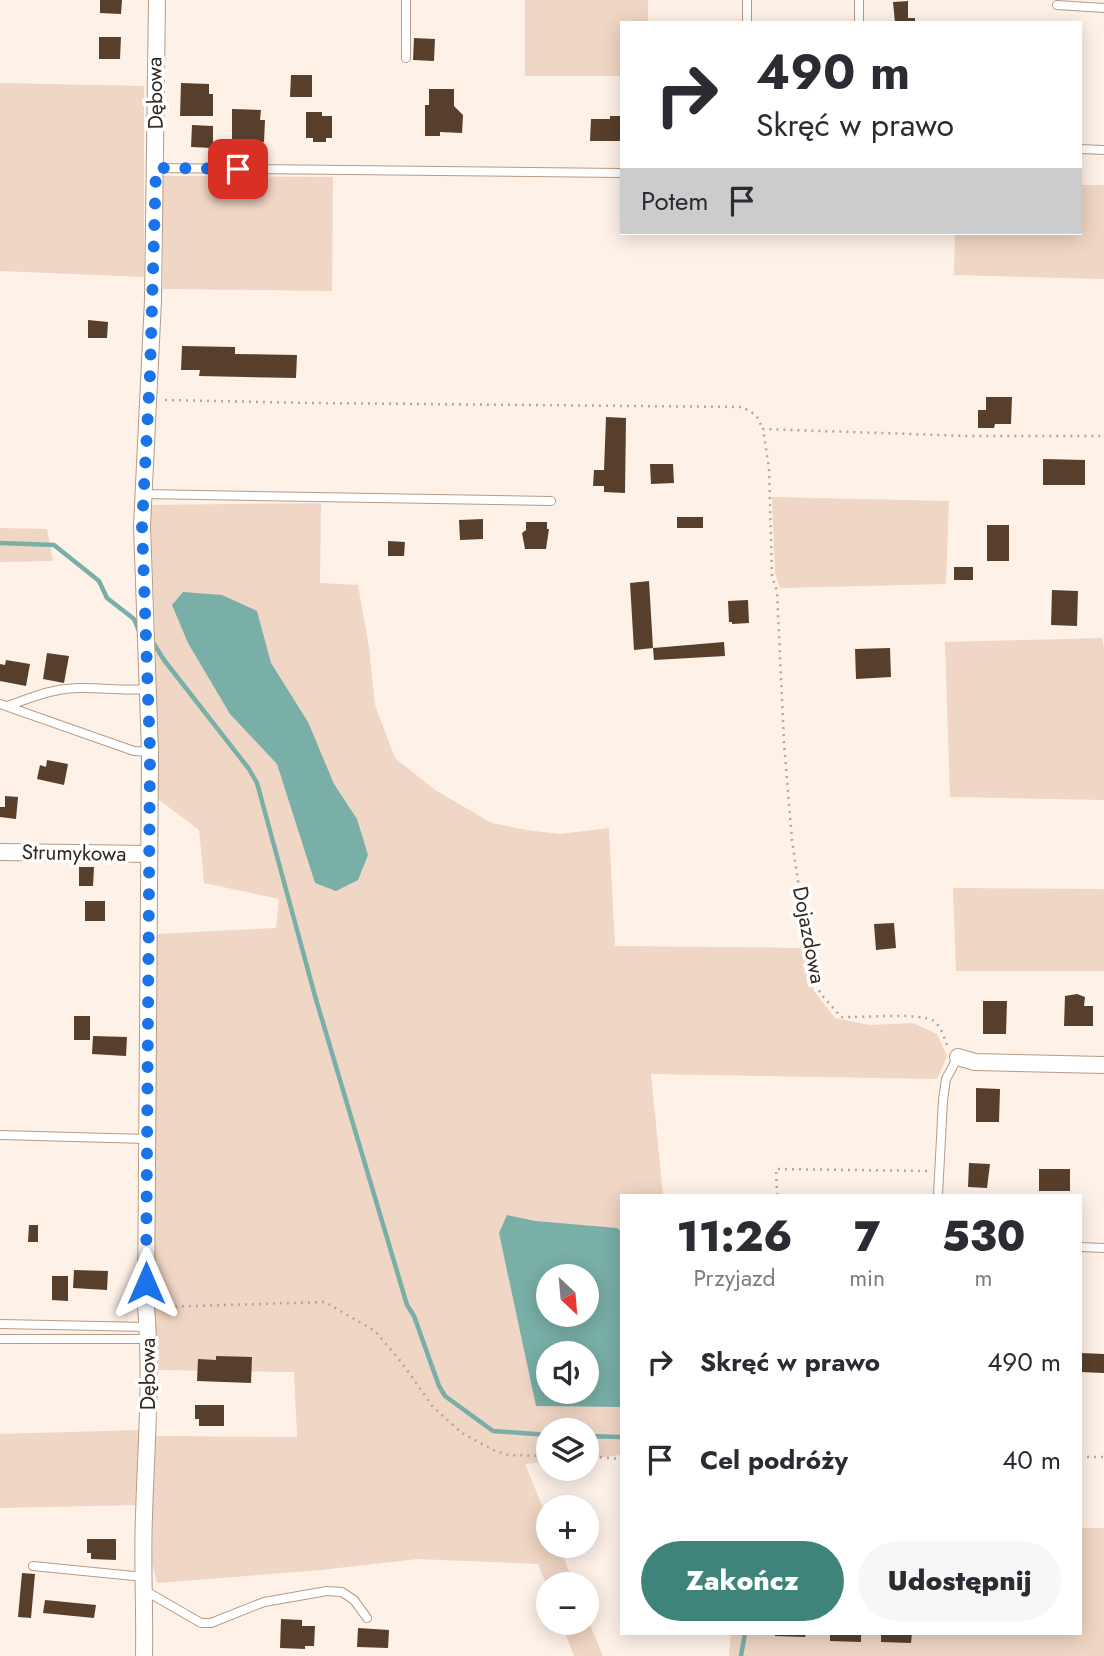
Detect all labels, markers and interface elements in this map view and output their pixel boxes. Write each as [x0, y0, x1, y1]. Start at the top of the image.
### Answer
text: 490 m [756, 37, 910, 107]
icon: right [641, 49, 732, 140]
street label: Dębowa [139, 56, 171, 130]
text: Skręć w prawo [756, 102, 954, 148]
pin [208, 139, 268, 199]
icon: arrive [219, 150, 257, 188]
text: Potem [641, 182, 709, 220]
icon: arrive [723, 182, 761, 220]
street label: Strumykowa [21, 837, 127, 869]
street label: Dojazdowa [785, 884, 833, 986]
text: 11:26 [677, 1206, 793, 1267]
text: 7 [854, 1206, 880, 1267]
text: 530 [942, 1206, 1025, 1267]
position arrow [109, 1246, 183, 1320]
text: Przyjazd [693, 1261, 776, 1295]
text: min [849, 1261, 885, 1295]
text: m [975, 1261, 993, 1295]
north arrow [536, 1264, 598, 1326]
map controls [536, 1264, 599, 1635]
street label: Dębowa [133, 1338, 163, 1410]
button: sound [536, 1341, 599, 1404]
icon: right [641, 1343, 679, 1381]
text: Skręć w prawo [700, 1343, 880, 1381]
text: 490 m [987, 1343, 1061, 1381]
button: layers [536, 1418, 599, 1481]
icon: arrive [641, 1441, 679, 1479]
text: Cel podróży [700, 1441, 848, 1479]
text: 40 m [1002, 1441, 1061, 1479]
button: + [536, 1495, 599, 1558]
button: Zakończ [641, 1541, 844, 1621]
button: Udostępnij [858, 1541, 1061, 1621]
button: − [536, 1572, 599, 1635]

